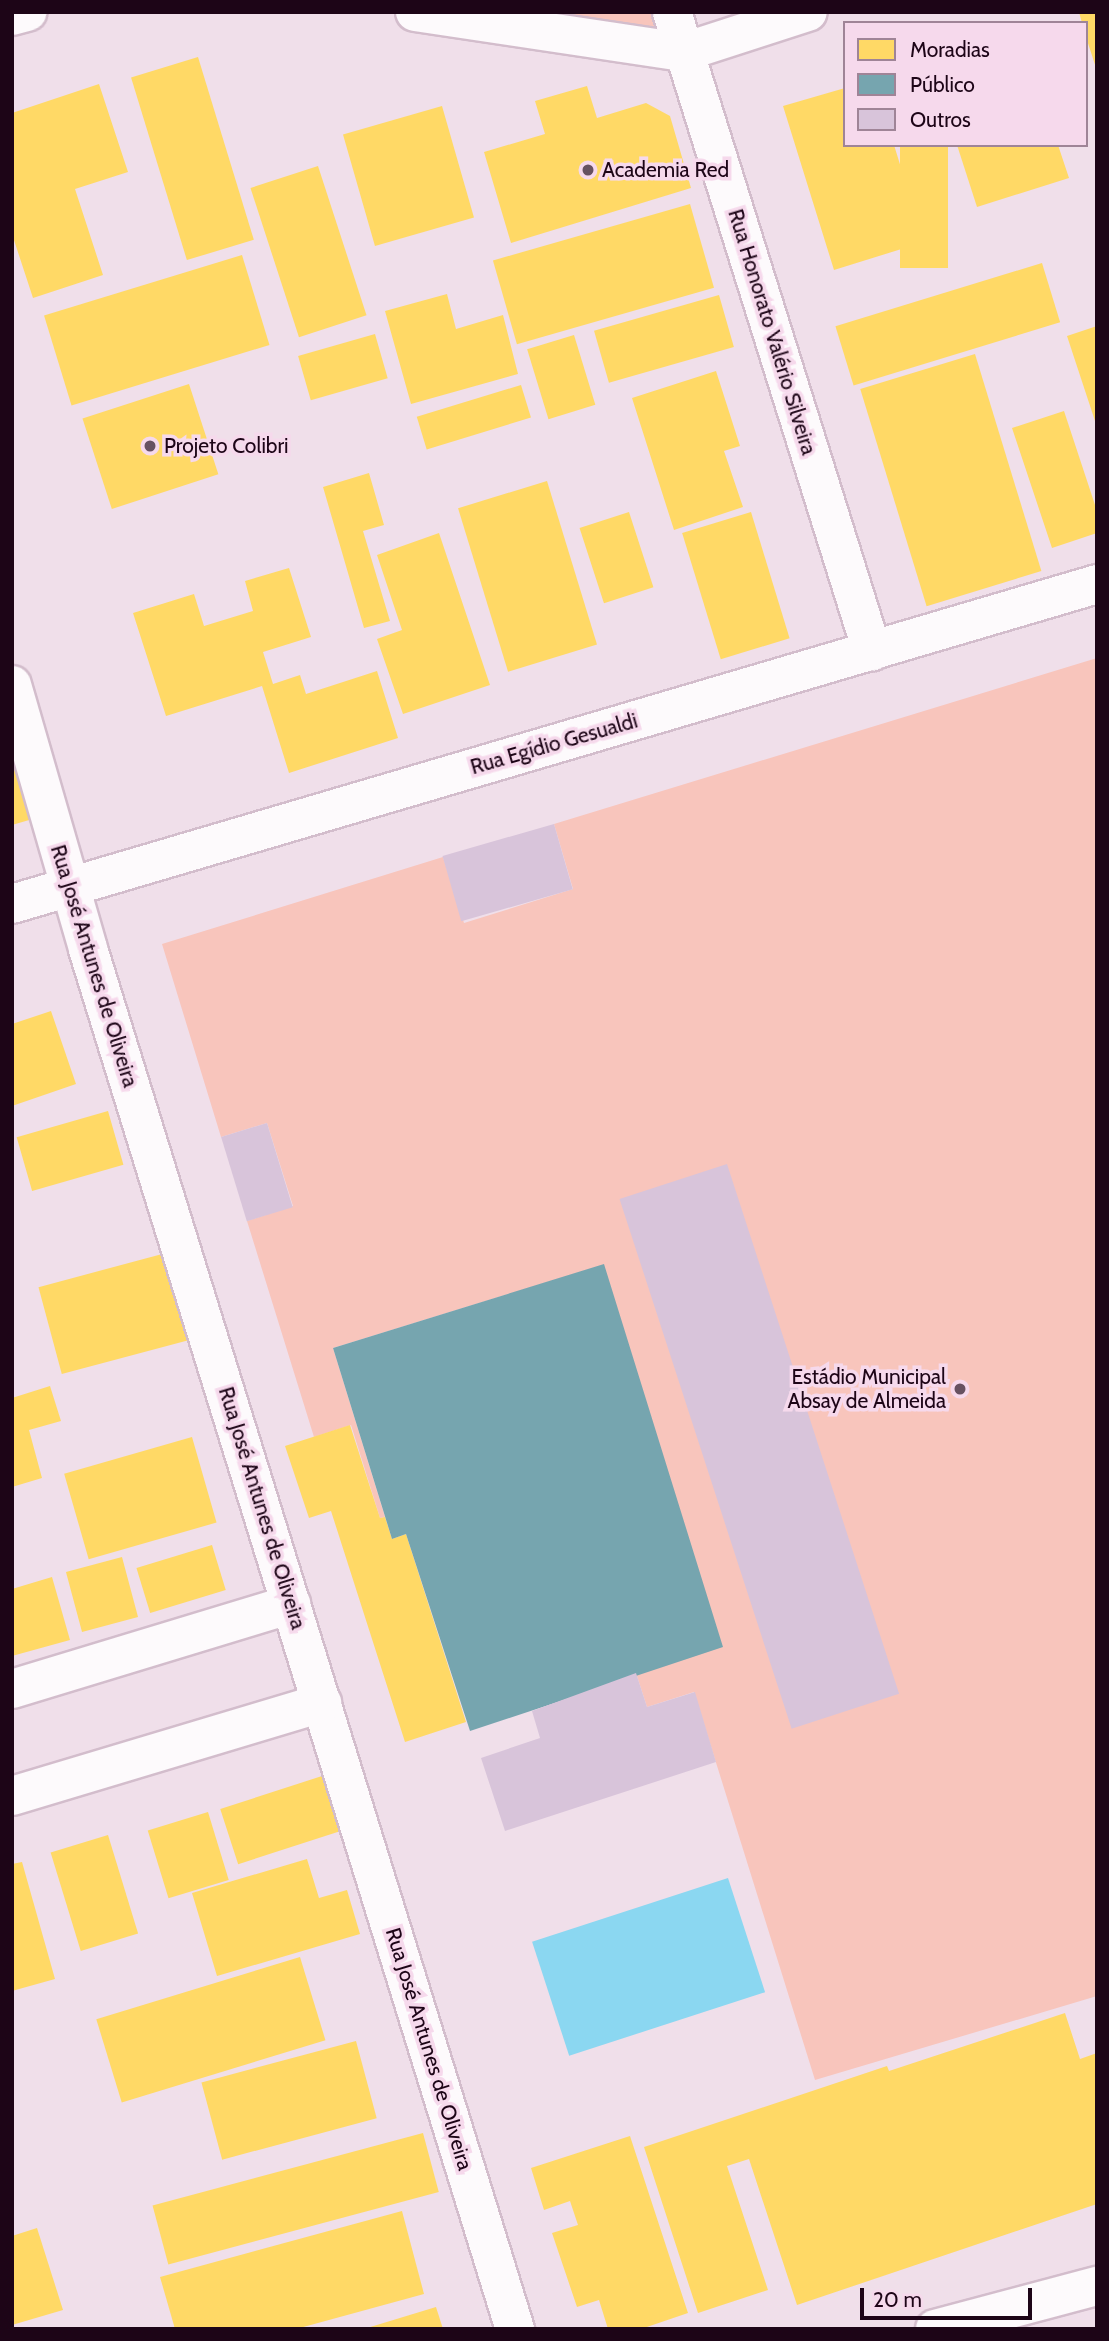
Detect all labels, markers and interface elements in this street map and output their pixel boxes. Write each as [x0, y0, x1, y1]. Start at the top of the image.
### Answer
legend [843, 21, 1088, 147]
text: Moradias [910, 37, 990, 62]
text: Público [910, 72, 975, 97]
text: Outros [910, 107, 971, 132]
place label: Academia Red [602, 157, 729, 183]
marker: Academia Red [580, 162, 596, 178]
street label: Rua Honorato Valério Silveira [723, 206, 821, 458]
place label: Projeto Colibri [164, 433, 289, 459]
marker: Projeto Colibri [142, 438, 158, 454]
street label: Rua Egídio Gesualdi [468, 708, 640, 780]
street label: Rua José Antunes de Oliveira [45, 842, 143, 1090]
place label: Estádio Municipal Absay de Almeida [787, 1364, 946, 1414]
marker: Estádio Municipal Absay de Almeida [952, 1381, 968, 1397]
street label: Rua José Antunes de Oliveira [213, 1384, 311, 1632]
street label: Rua José Antunes de Oliveira [380, 1925, 478, 2173]
scale bar [864, 2274, 1036, 2318]
text: 20 m [873, 2287, 922, 2312]

